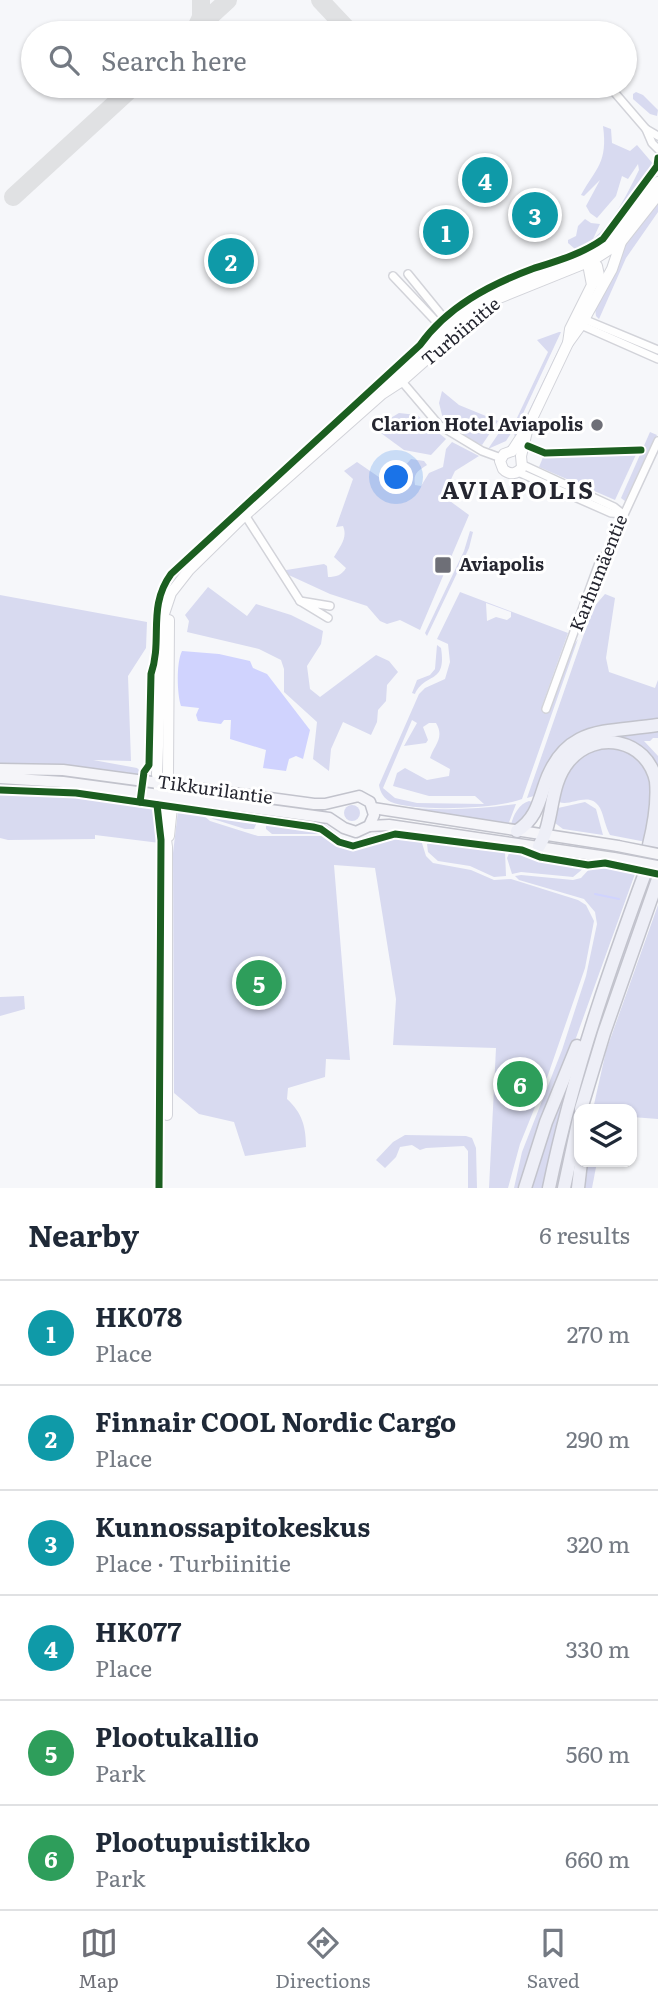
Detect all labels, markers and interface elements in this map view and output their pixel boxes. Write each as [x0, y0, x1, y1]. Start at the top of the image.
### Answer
search box [21, 21, 637, 98]
text: Search here [101, 40, 247, 79]
icon: search [45, 41, 83, 79]
pin: 4 [462, 154, 508, 206]
pin: 3 [512, 189, 558, 241]
pin: 1 [423, 206, 469, 258]
pin: 2 [208, 235, 254, 287]
street label: Turbiinitie [415, 290, 505, 372]
place label: Clarion Hotel Aviapolis [371, 410, 583, 437]
marker: Clarion Hotel Aviapolis [589, 417, 605, 433]
your location [379, 460, 413, 494]
district label: AVIAPOLIS [441, 471, 595, 506]
street label: Karhumäentie [562, 510, 633, 635]
place label: Aviapolis [459, 550, 544, 577]
marker: Aviapolis [433, 555, 453, 575]
street label: Tikkurilantie [156, 767, 275, 810]
pin: 5 [236, 957, 282, 1009]
pin: 6 [497, 1058, 543, 1110]
map controls [574, 1104, 637, 1167]
button: layers [574, 1104, 637, 1167]
text: Nearby [28, 1212, 139, 1256]
text: 6 results [539, 1217, 630, 1251]
text: HK078 [95, 1296, 182, 1335]
text: 1 [46, 1316, 56, 1350]
text: 270 m [567, 1316, 630, 1350]
text: Place [95, 1335, 152, 1369]
text: Finnair COOL Nordic Cargo [95, 1401, 456, 1440]
text: 2 [45, 1421, 57, 1455]
text: 290 m [566, 1421, 630, 1455]
text: Place [95, 1440, 152, 1474]
text: Kunnossapitokeskus [95, 1506, 370, 1545]
text: 3 [45, 1526, 57, 1560]
text: 320 m [566, 1526, 630, 1560]
text: Place · Turbiinitie [95, 1545, 291, 1579]
text: HK077 [95, 1611, 181, 1650]
text: 4 [44, 1631, 58, 1665]
text: 330 m [566, 1631, 630, 1665]
text: Place [95, 1650, 152, 1684]
text: Plootukallio [95, 1716, 259, 1755]
text: 5 [45, 1736, 57, 1770]
text: 560 m [566, 1736, 630, 1770]
text: Park [95, 1755, 145, 1789]
text: Plootupuistikko [95, 1821, 311, 1860]
text: 6 [44, 1841, 58, 1875]
text: 660 m [565, 1841, 630, 1875]
text: Park [95, 1860, 145, 1894]
tab: Map [78, 1924, 119, 1994]
tab: Directions [275, 1924, 370, 1994]
tab: Saved [527, 1924, 580, 1994]

